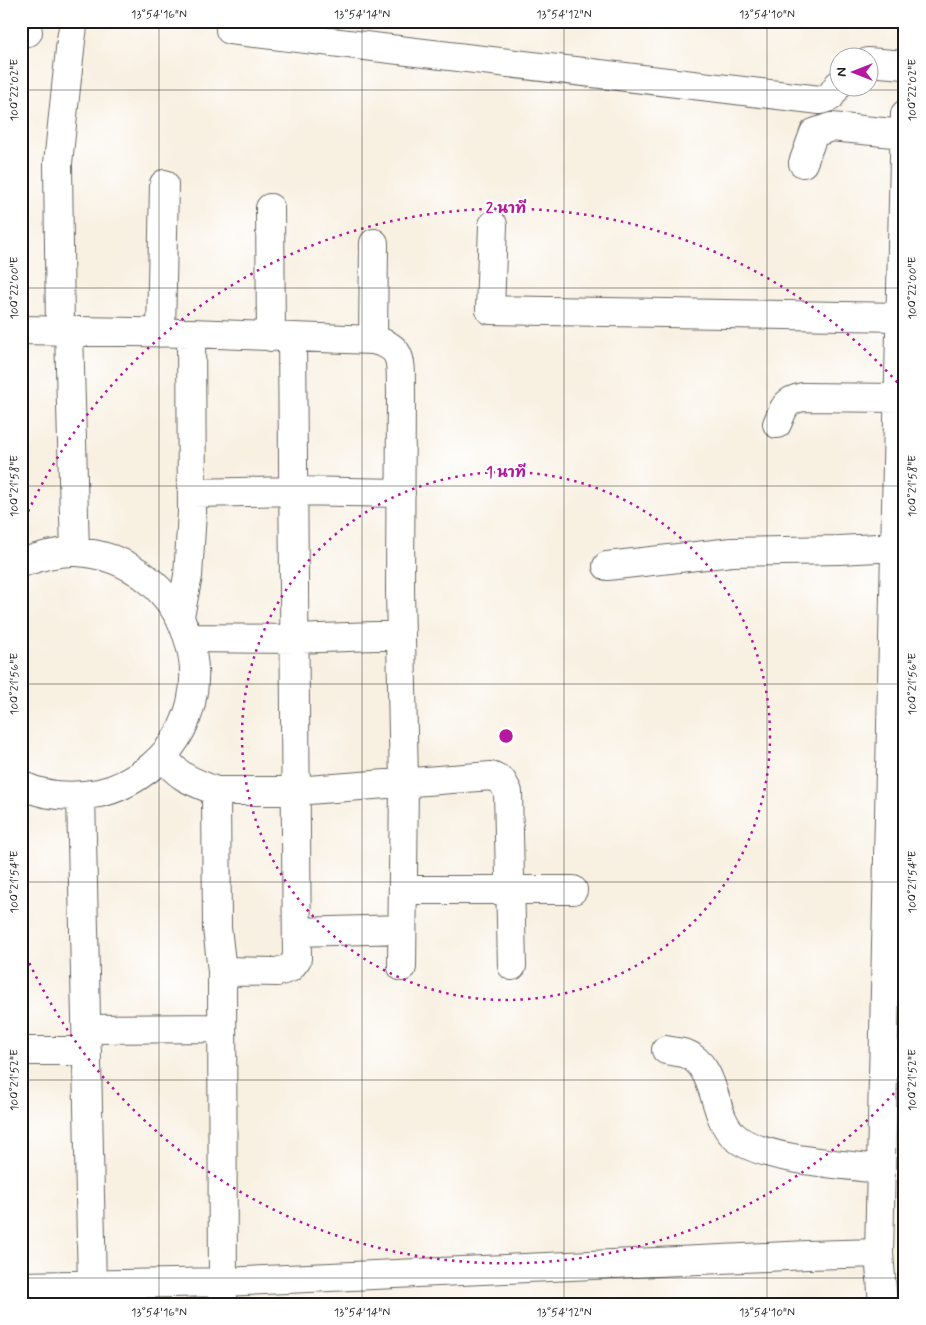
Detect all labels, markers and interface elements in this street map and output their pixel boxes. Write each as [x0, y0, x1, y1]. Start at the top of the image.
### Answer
text: 13°54'16"N [131, 7, 187, 23]
text: 13°54'14"N [334, 7, 390, 23]
text: 13°54'12"N [536, 7, 592, 23]
text: 13°54'10"N [739, 7, 795, 23]
north arrow [828, 48, 878, 98]
text: 100°22'02"E [7, 59, 23, 121]
text: 100°22'02"E [905, 59, 921, 121]
text: N [833, 67, 851, 77]
text: 2 นาที [486, 198, 526, 219]
text: 100°22'00"E [7, 256, 23, 320]
text: 100°22'00"E [905, 256, 921, 320]
text: 100°21'58"E [7, 455, 23, 517]
text: 100°21'58"E [905, 455, 921, 517]
text: 1 นาที [486, 462, 526, 483]
text: 100°21'56"E [7, 653, 23, 715]
text: 100°21'56"E [905, 653, 921, 715]
centre of rings [497, 727, 515, 745]
text: 100°21'54"E [7, 851, 23, 913]
text: 100°21'54"E [905, 851, 921, 913]
text: 100°21'52"E [7, 1049, 23, 1111]
text: 100°21'52"E [905, 1049, 921, 1111]
text: 13°54'16"N [131, 1305, 187, 1321]
text: 13°54'14"N [334, 1305, 390, 1321]
text: 13°54'12"N [536, 1305, 592, 1321]
text: 13°54'10"N [739, 1305, 795, 1321]

